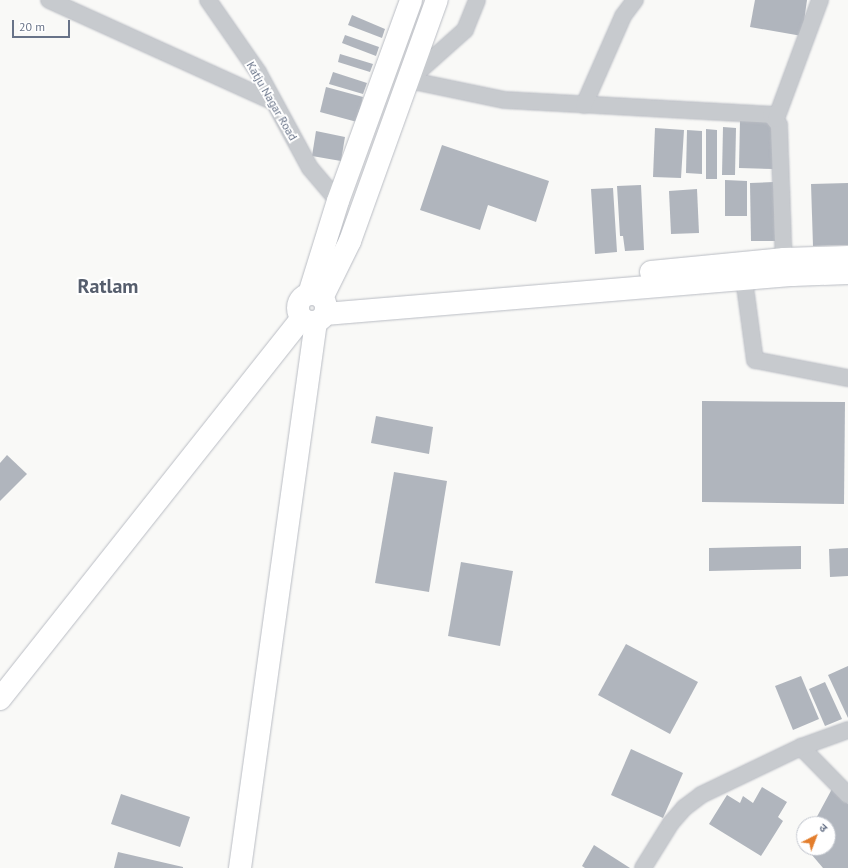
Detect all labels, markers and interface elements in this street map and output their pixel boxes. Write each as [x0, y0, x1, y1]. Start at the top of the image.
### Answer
scale bar [14, 12, 72, 38]
text: 20 m [19, 19, 45, 34]
street label: Katju Nagar Road [244, 59, 300, 143]
district label: Ratlam [78, 274, 138, 298]
north arrow [796, 816, 836, 856]
text: उ [816, 820, 830, 835]

